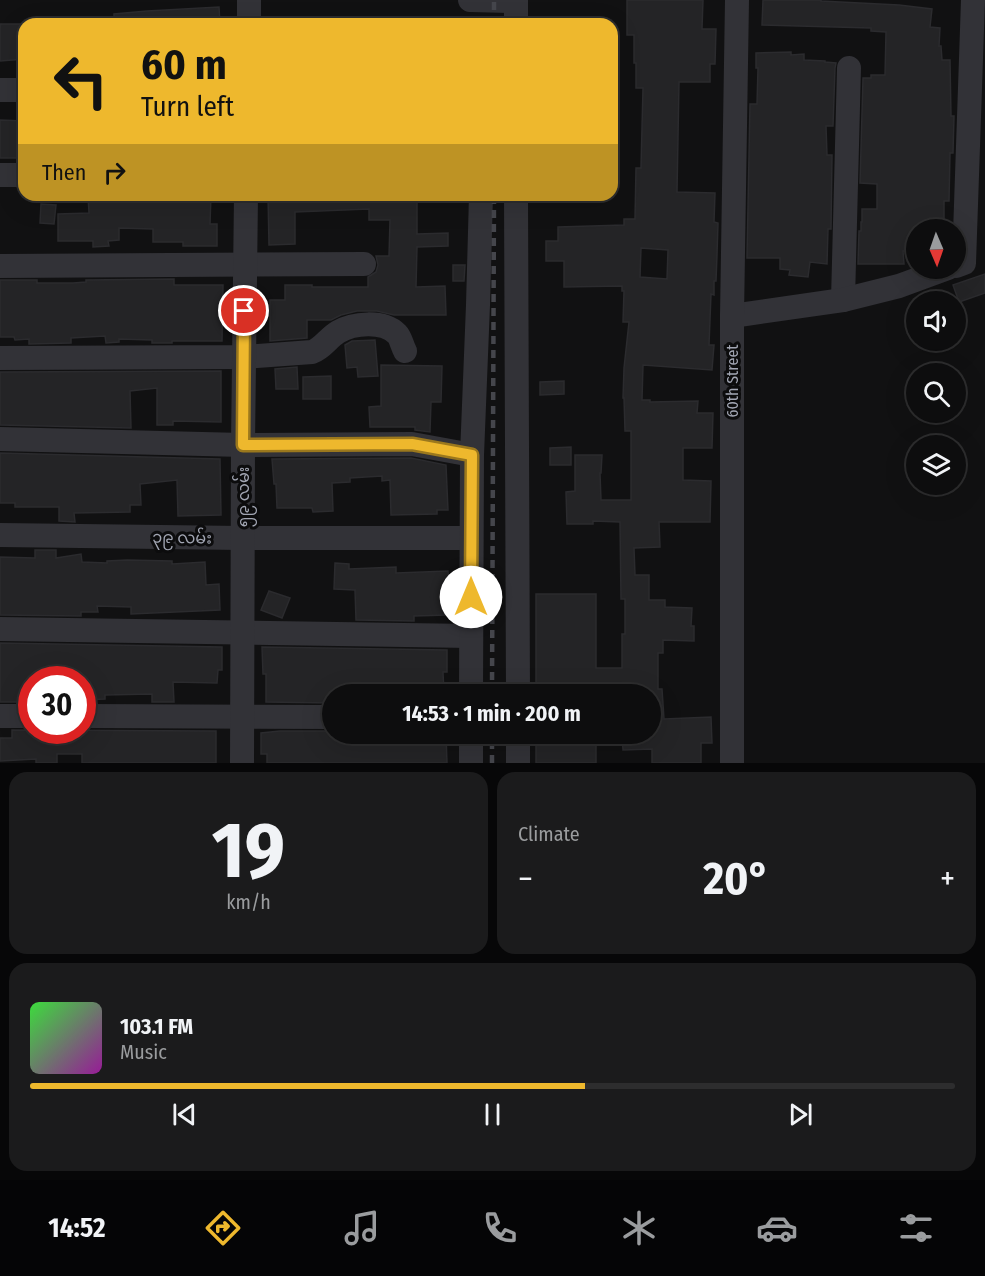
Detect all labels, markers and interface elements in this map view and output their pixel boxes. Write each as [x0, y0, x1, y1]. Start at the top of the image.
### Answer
text: 60 m [141, 40, 227, 90]
icon: left [42, 42, 120, 120]
text: Turn left [141, 91, 234, 123]
icon: right [98, 156, 131, 189]
text: Then [42, 159, 86, 186]
north arrow [906, 219, 966, 279]
map controls [906, 219, 966, 495]
pin [218, 285, 269, 336]
button: sound [906, 291, 966, 351]
icon: arrive [227, 294, 260, 327]
street label: 60th Street [723, 344, 742, 418]
button: search [906, 363, 966, 423]
button: layers [906, 435, 966, 495]
street label: ၅၉ လမ်း [232, 467, 257, 527]
street label: ၃၉ လမ်း [152, 525, 212, 552]
position arrow [439, 565, 503, 629]
speed limit sign: 30 [18, 666, 96, 744]
text: 14:53 · 1 min · 200 m [402, 700, 581, 727]
text: 19 [212, 804, 285, 898]
text: Climate [518, 822, 580, 846]
text: 20° [703, 852, 770, 906]
text: − [518, 859, 533, 899]
text: + [940, 859, 955, 899]
text: km/h [226, 890, 271, 914]
text: 103.1 FM [120, 1013, 193, 1040]
text: Music [120, 1040, 167, 1064]
icon: previous [168, 1098, 201, 1131]
icon: pause [476, 1098, 509, 1131]
icon: next [784, 1098, 817, 1131]
icon: directions [202, 1207, 244, 1249]
icon: music [341, 1207, 383, 1249]
icon: phone [479, 1207, 521, 1249]
icon: climate [618, 1207, 660, 1249]
icon: car [756, 1207, 798, 1249]
icon: filters [895, 1207, 937, 1249]
text: 14:52 [48, 1212, 105, 1244]

